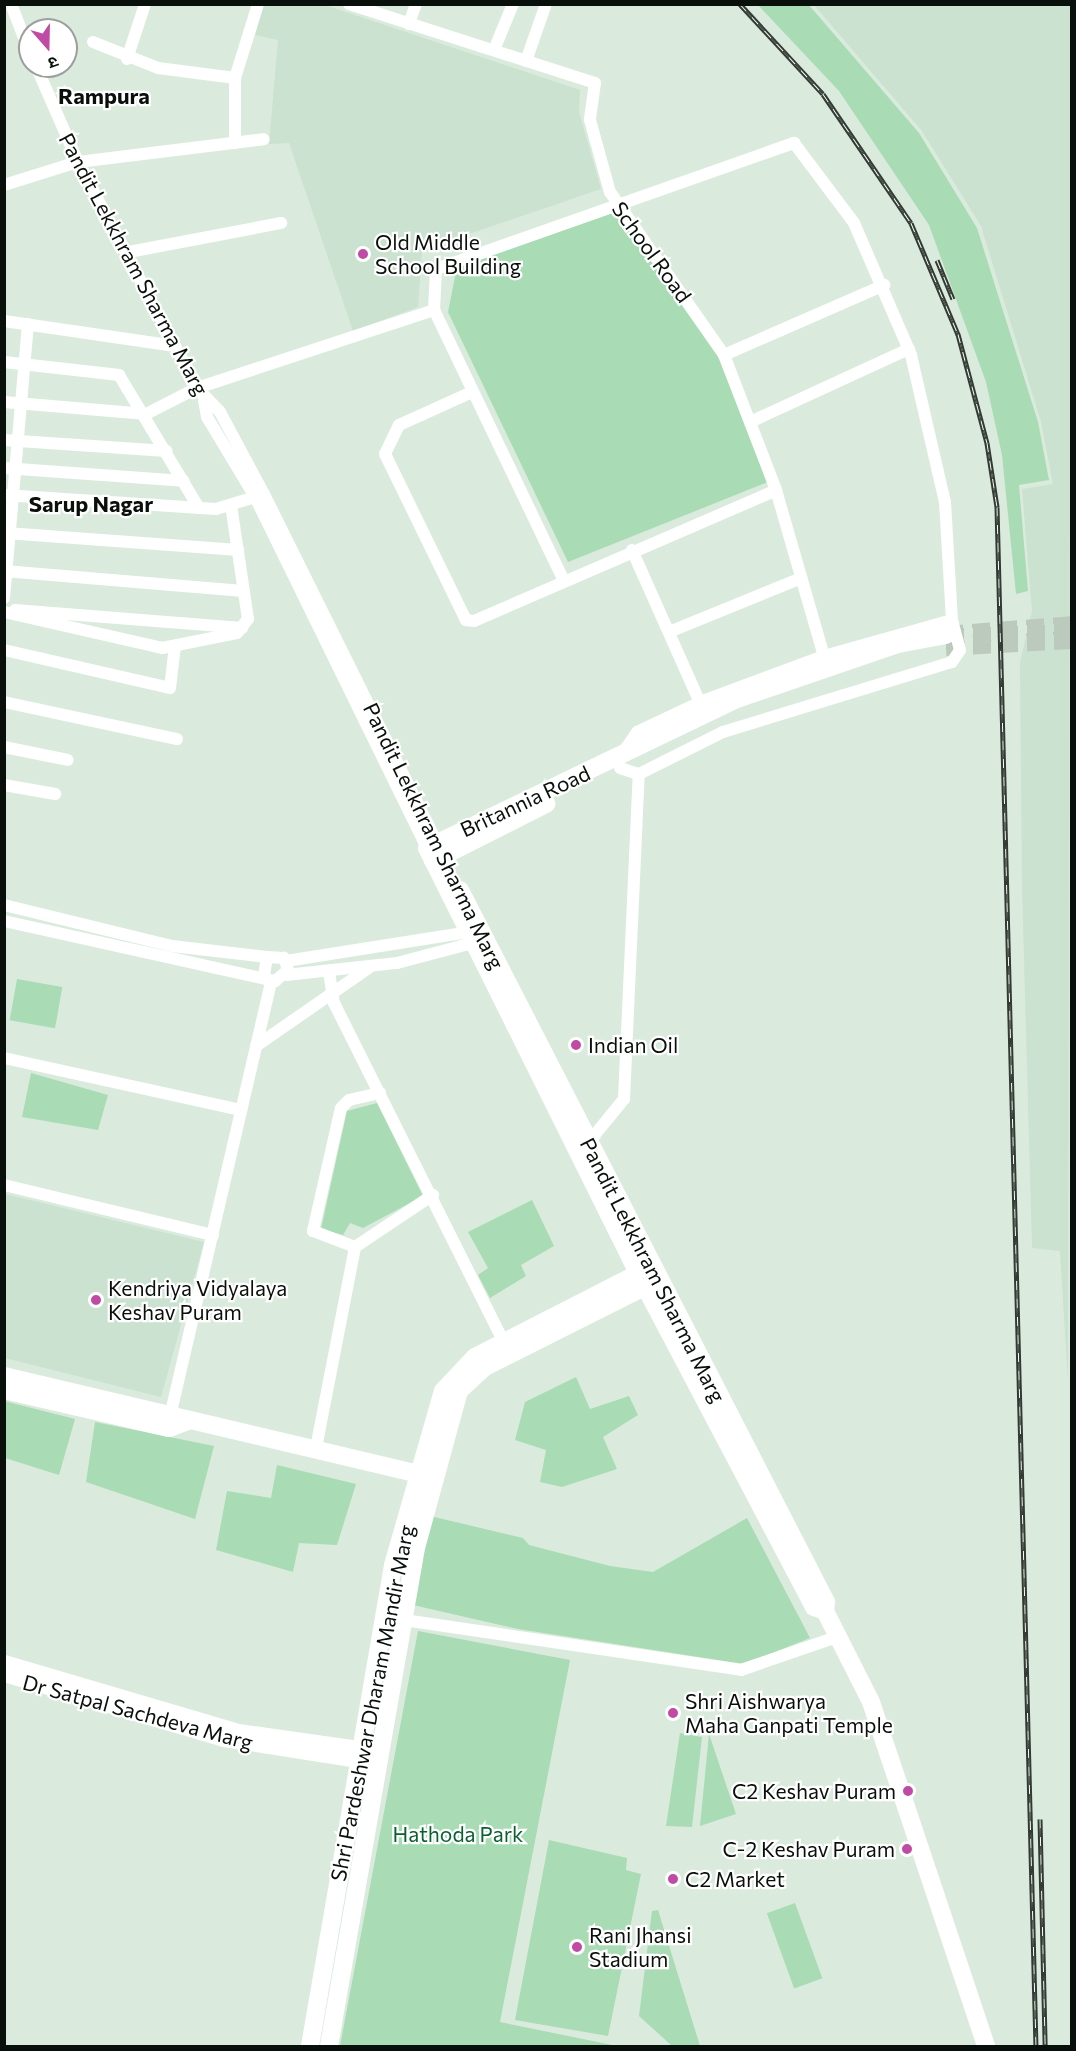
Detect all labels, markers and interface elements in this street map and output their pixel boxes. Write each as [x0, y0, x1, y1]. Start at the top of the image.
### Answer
north arrow [18, 18, 78, 78]
text: उ [46, 53, 61, 74]
district label: Rampura [58, 83, 150, 109]
street label: Pandit Lekkhram Sharma Marg [54, 129, 214, 399]
street label: School Road [607, 197, 697, 307]
place label: Old Middle School Building [375, 229, 521, 279]
marker: Old Middle School Building [356, 247, 370, 261]
district label: Sarup Nagar [29, 491, 153, 517]
street label: Pandit Lekkhram Sharma Marg [358, 699, 510, 973]
street label: Britannia Road [456, 760, 594, 842]
place label: Indian Oil [588, 1032, 678, 1058]
marker: Indian Oil [569, 1038, 583, 1052]
street label: Pandit Lekkhram Sharma Marg [575, 1134, 731, 1406]
place label: Kendriya Vidyalaya Keshav Puram [108, 1275, 287, 1325]
marker: Kendriya Vidyalaya Keshav Puram [89, 1293, 103, 1307]
street label: Shri Pardeshwar Dharam Mandir Marg [325, 1523, 419, 1883]
street label: Dr Satpal Sachdeva Marg [20, 1669, 256, 1755]
place label: Shri Aishwarya Maha Ganpati Temple [685, 1688, 893, 1738]
marker: Shri Aishwarya Maha Ganpati Temple [666, 1706, 680, 1720]
place label: C2 Keshav Puram [732, 1778, 896, 1804]
marker: C2 Keshav Puram [901, 1784, 915, 1798]
park label: Hathoda Park [393, 1821, 523, 1847]
place label: C-2 Keshav Puram [722, 1836, 895, 1862]
marker: C-2 Keshav Puram [900, 1842, 914, 1856]
place label: C2 Market [685, 1866, 785, 1892]
marker: C2 Market [666, 1872, 680, 1886]
place label: Rani Jhansi Stadium [589, 1922, 692, 1972]
marker: Rani Jhansi Stadium [570, 1940, 584, 1954]

